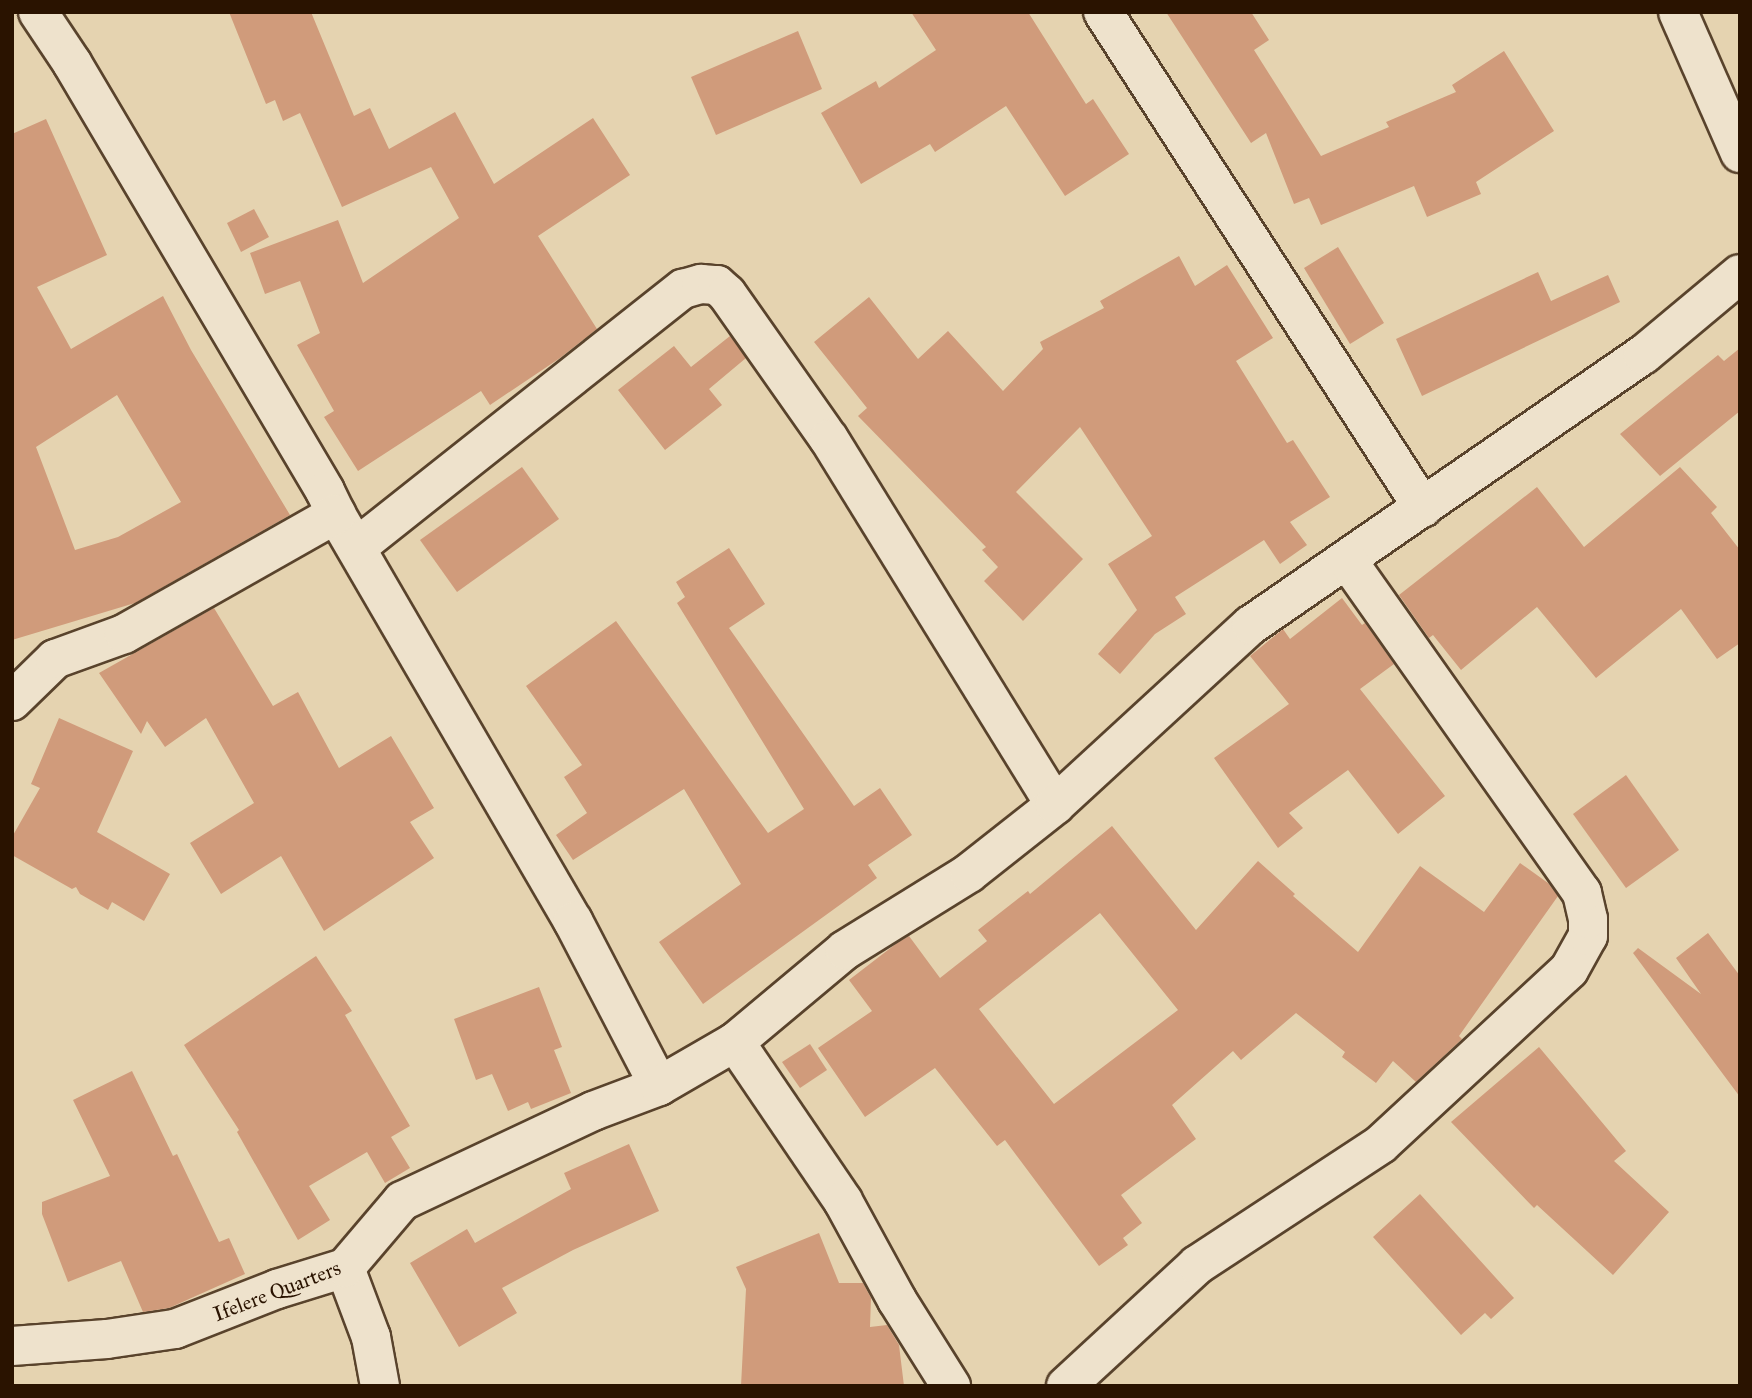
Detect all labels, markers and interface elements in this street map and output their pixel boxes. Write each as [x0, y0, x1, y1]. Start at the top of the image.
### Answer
street label: Ifelere Quarters [210, 1255, 344, 1327]

